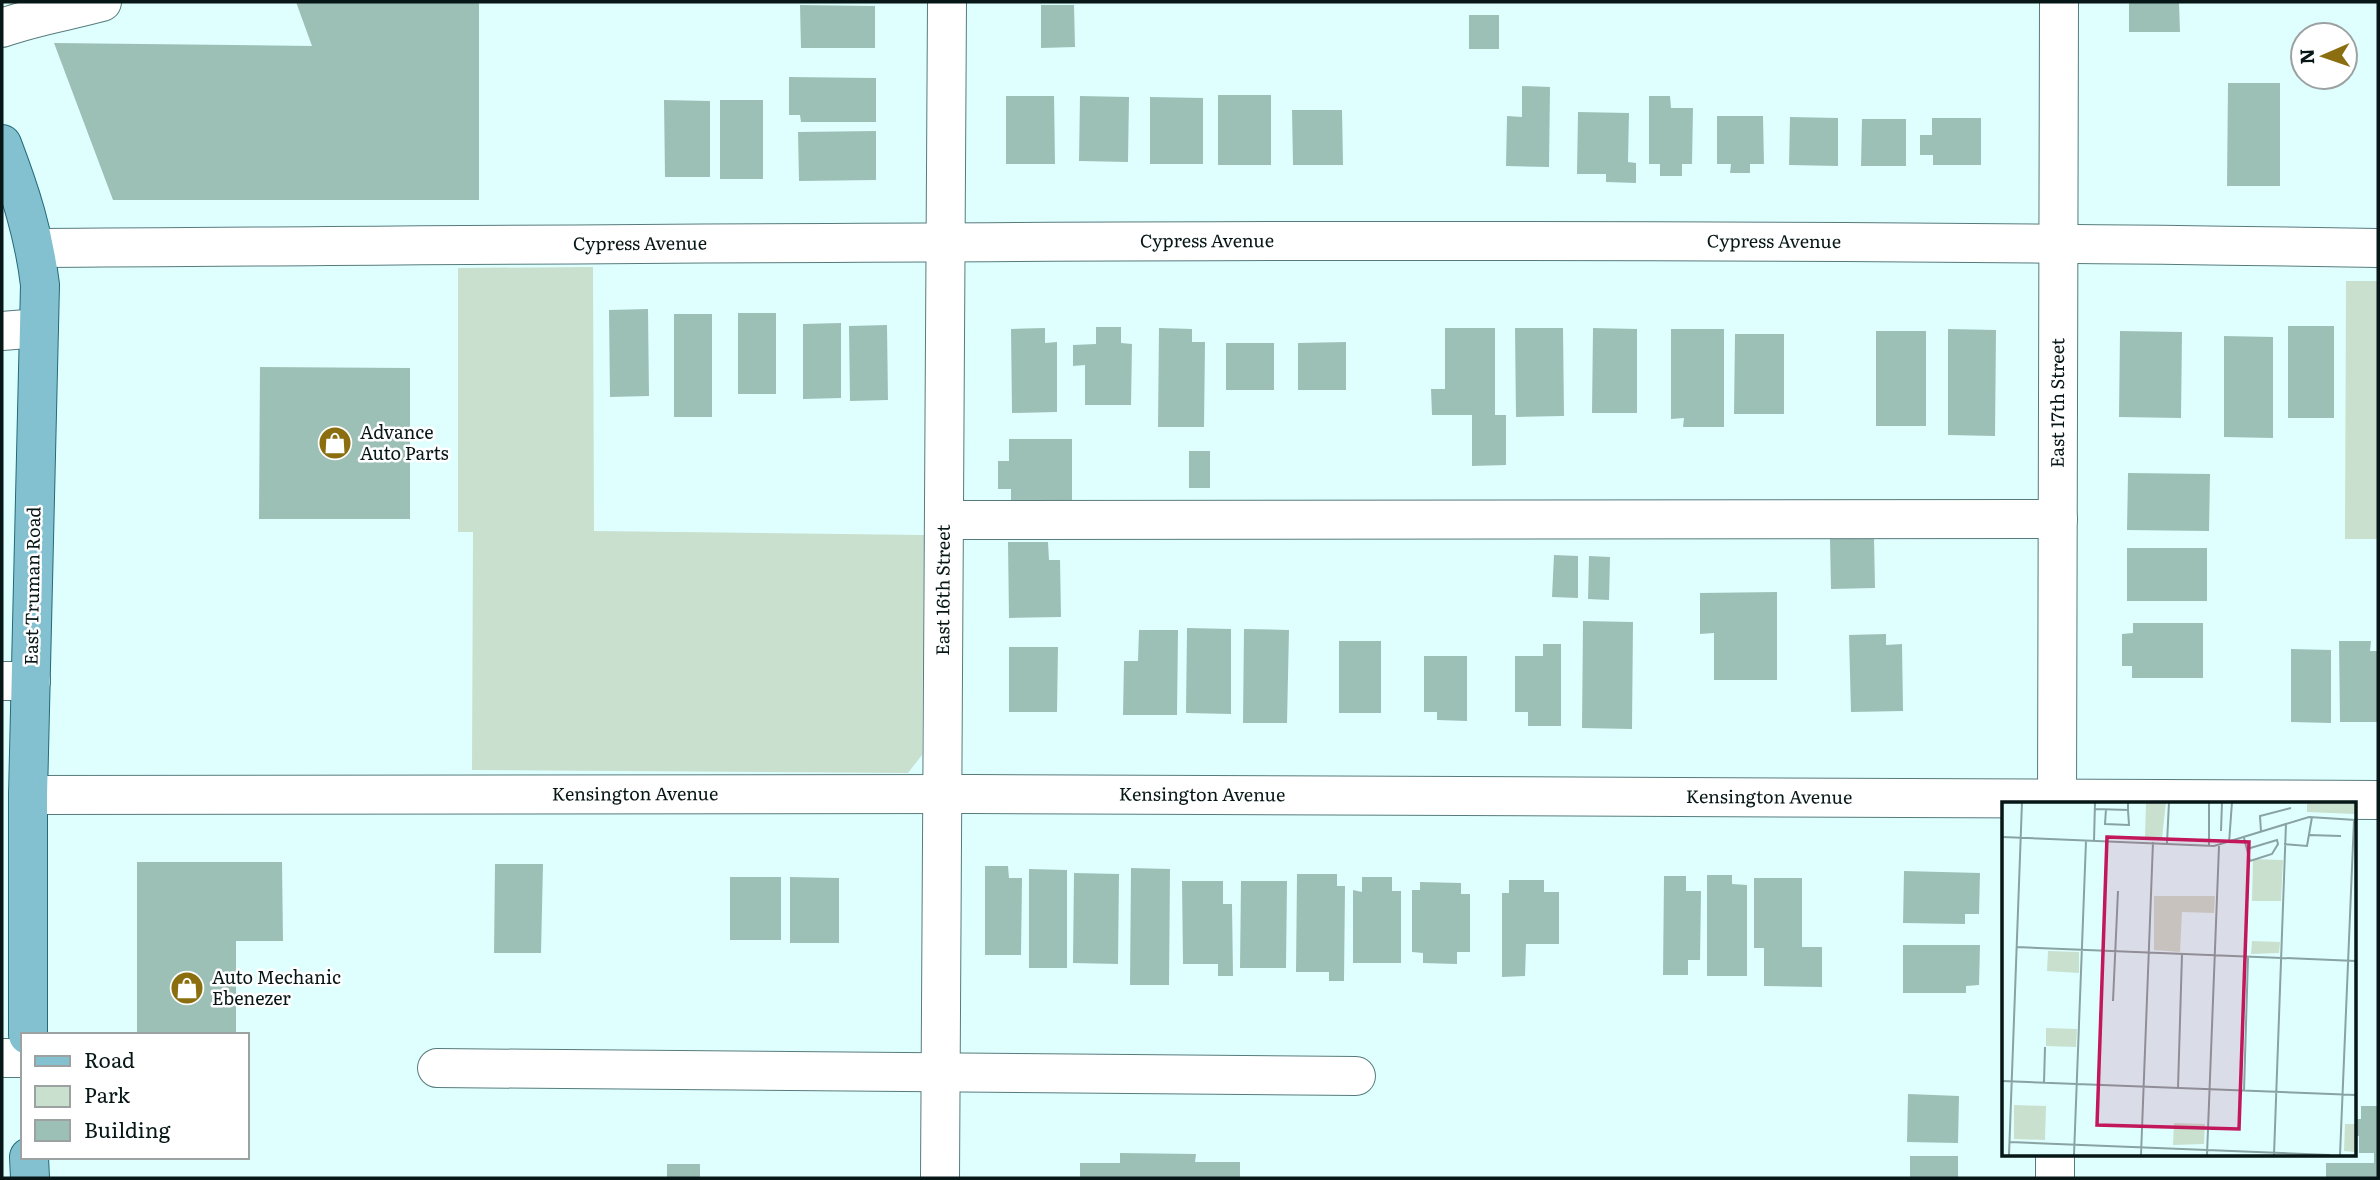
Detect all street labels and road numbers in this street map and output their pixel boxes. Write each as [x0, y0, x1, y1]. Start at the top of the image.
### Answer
street label: Cypress Avenue [1140, 226, 1274, 253]
street label: Cypress Avenue [1707, 226, 1841, 254]
street label: Cypress Avenue [573, 229, 707, 256]
street label: East 17th Street [2043, 337, 2070, 468]
street label: East Truman Road [17, 506, 46, 666]
street label: East 16th Street [928, 524, 956, 656]
street label: Kensington Avenue [552, 779, 718, 806]
street label: Kensington Avenue [1119, 780, 1285, 807]
street label: Kensington Avenue [1686, 782, 1852, 810]

